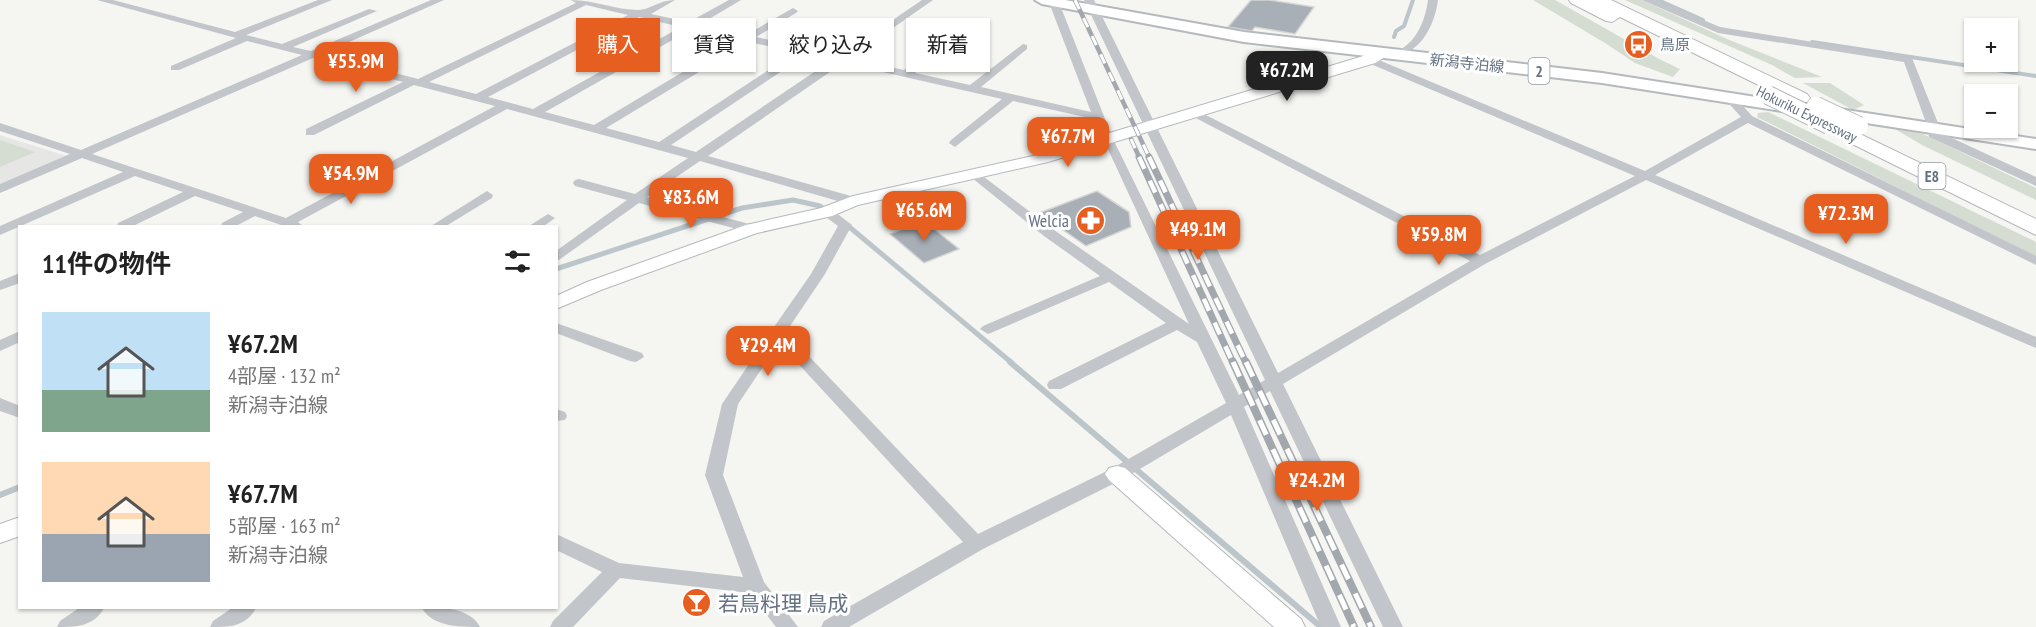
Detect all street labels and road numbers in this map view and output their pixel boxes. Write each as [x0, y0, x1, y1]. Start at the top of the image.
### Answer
street label: 新潟寺泊線 [1429, 50, 1505, 76]
road number: 2 [1528, 58, 1550, 84]
street label: Hokuriku Expressway [1753, 81, 1861, 147]
road number: E8 [1918, 163, 1946, 189]

